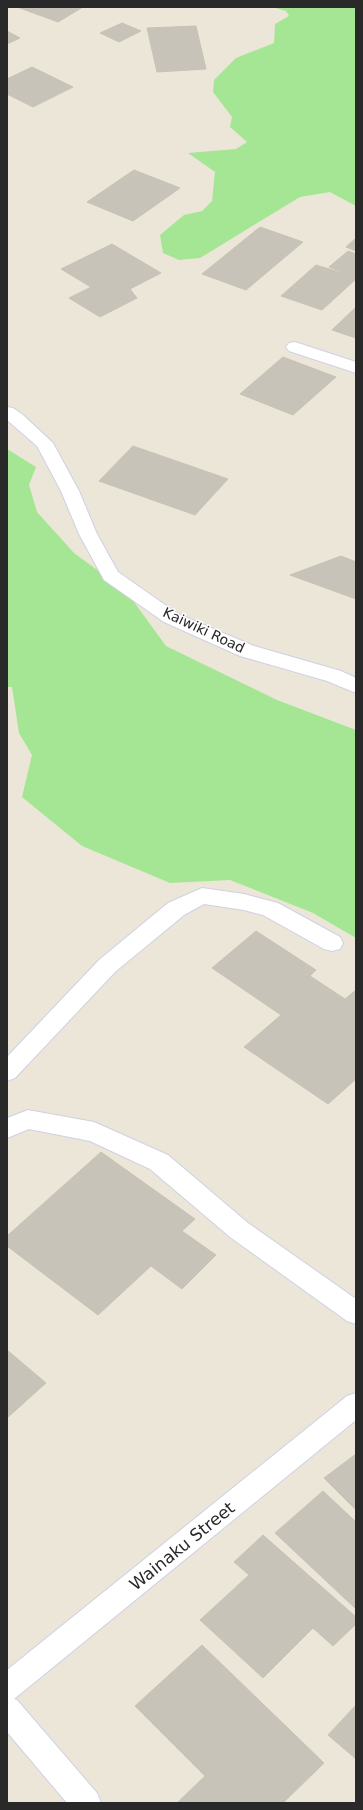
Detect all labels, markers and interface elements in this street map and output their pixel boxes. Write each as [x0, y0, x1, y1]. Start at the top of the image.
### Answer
street label: Kaiwiki Road [161, 604, 247, 656]
street label: Wainaku Street [125, 1497, 239, 1594]

